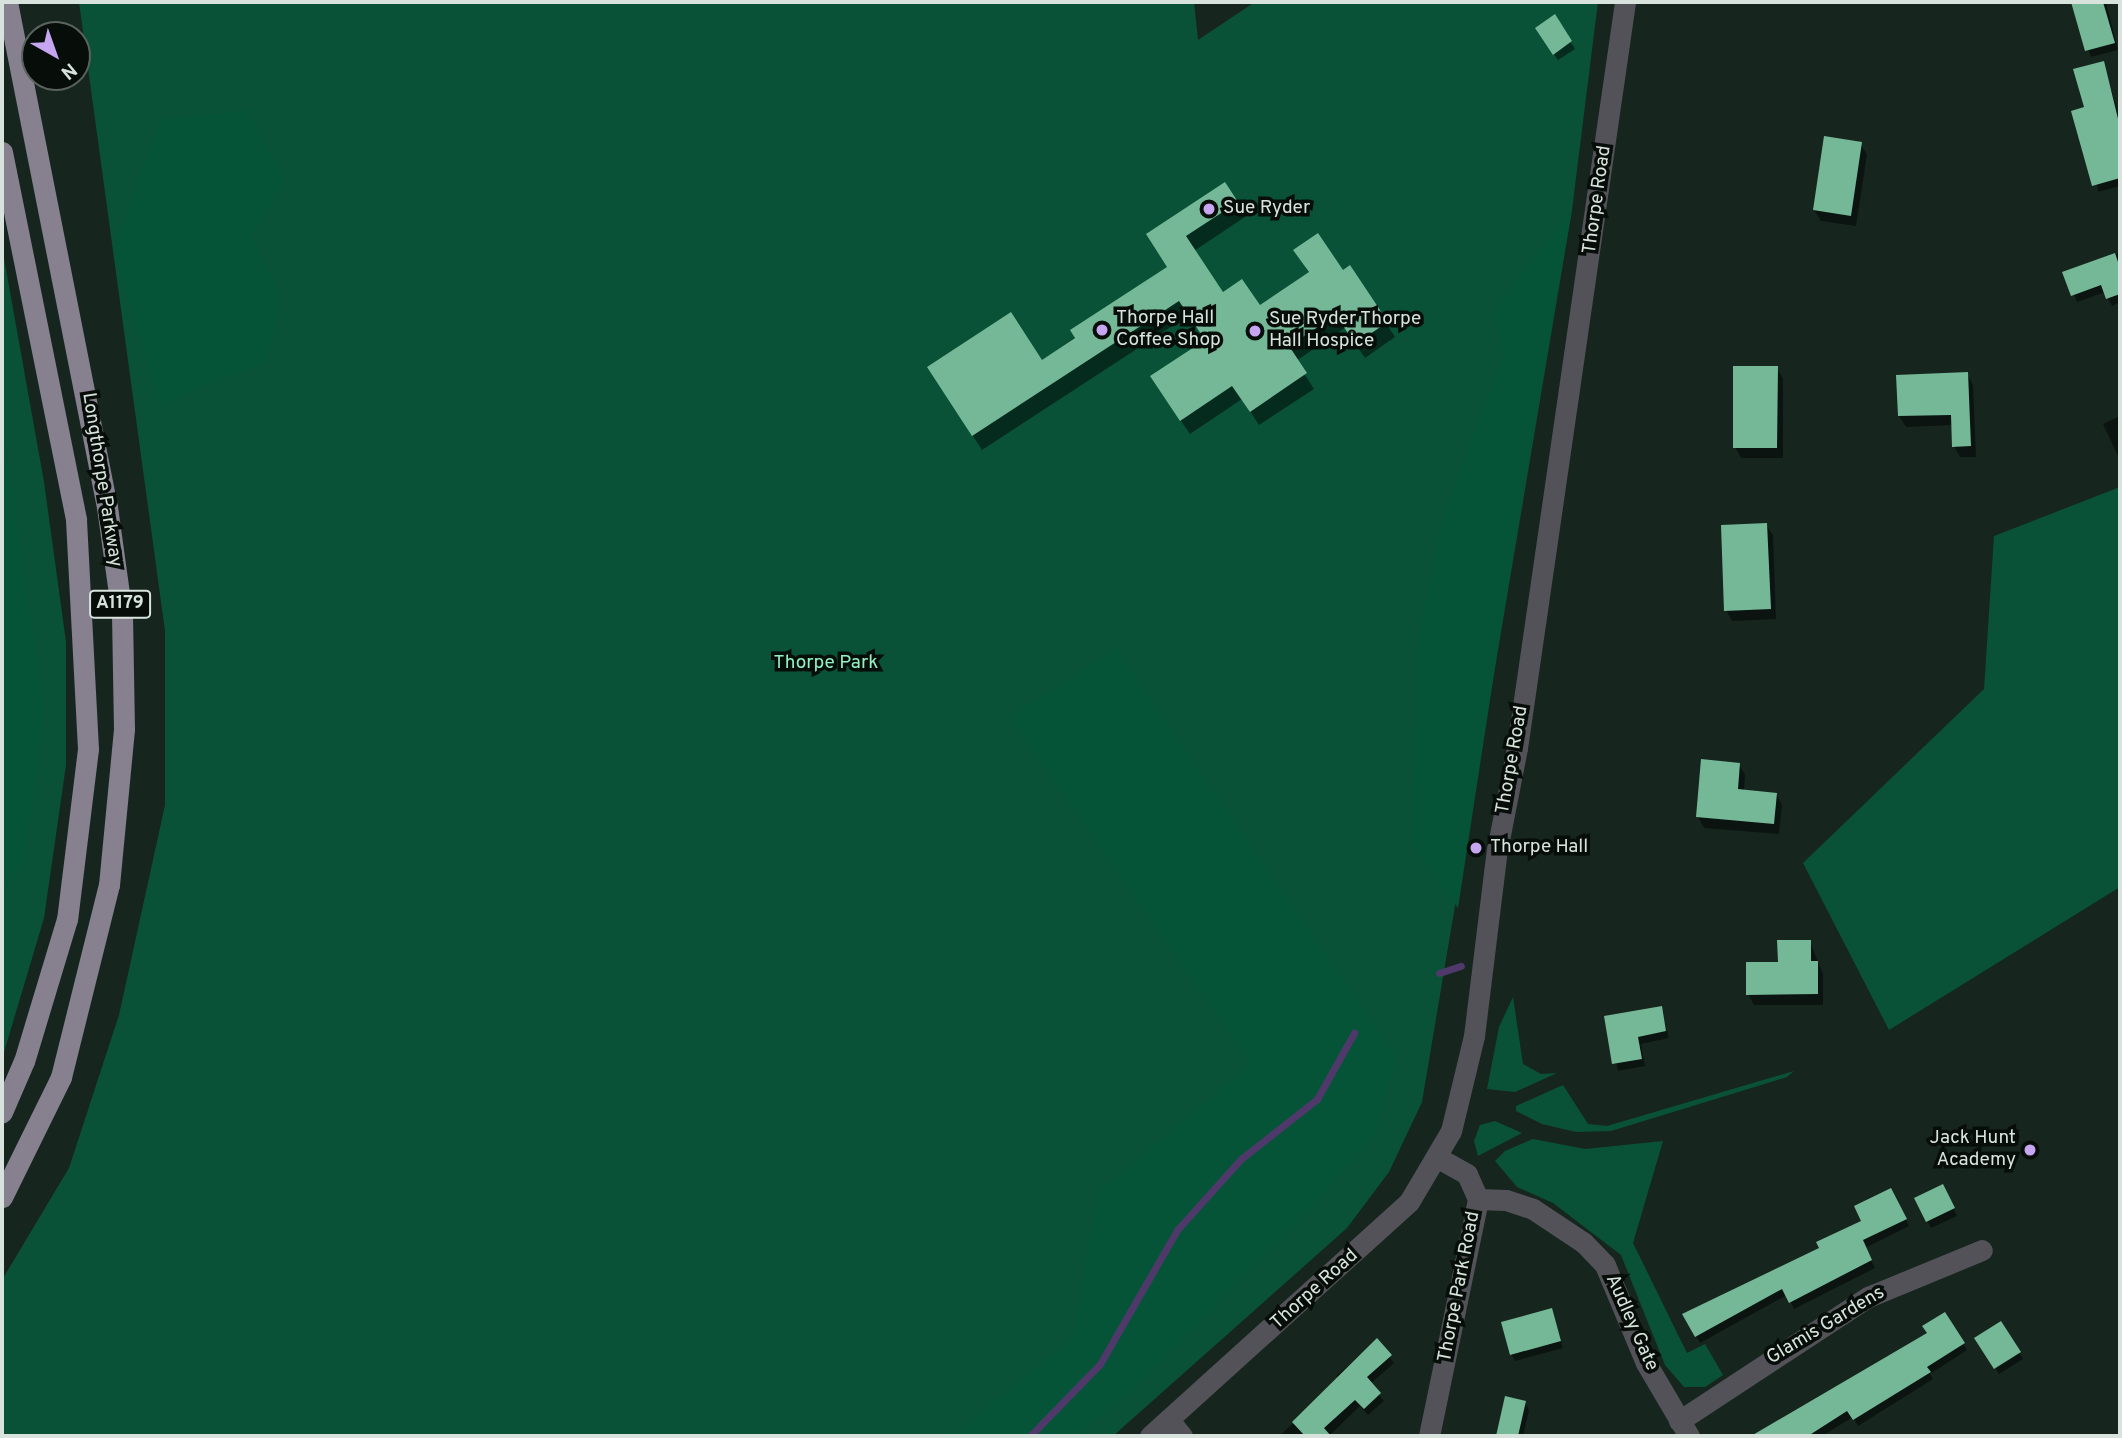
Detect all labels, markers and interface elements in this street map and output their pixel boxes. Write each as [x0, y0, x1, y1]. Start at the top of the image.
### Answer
north arrow [21, 21, 91, 91]
text: N [55, 57, 81, 84]
street label: Thorpe Road [1579, 144, 1617, 256]
place label: Sue Ryder [1223, 198, 1310, 220]
marker: Sue Ryder [1201, 201, 1217, 217]
place label: Thorpe Hall Coffee Shop [1116, 308, 1221, 352]
place label: Sue Ryder Thorpe Hall Hospice [1269, 309, 1422, 353]
marker: Thorpe Hall Coffee Shop [1094, 322, 1110, 338]
marker: Sue Ryder Thorpe Hall Hospice [1247, 323, 1263, 339]
street label: Longthorpe Parkway [76, 391, 126, 569]
road number: A1179 [88, 590, 152, 618]
park label: Thorpe Park [774, 653, 878, 675]
street label: Thorpe Road [1492, 704, 1534, 816]
place label: Thorpe Hall [1490, 837, 1588, 859]
marker: Thorpe Hall [1468, 840, 1484, 856]
place label: Jack Hunt Academy [1930, 1128, 2016, 1172]
marker: Jack Hunt Academy [2022, 1142, 2038, 1158]
street label: Thorpe Park Road [1434, 1210, 1486, 1364]
street label: Thorpe Road [1267, 1245, 1363, 1335]
street label: Audley Gate [1600, 1271, 1662, 1375]
street label: Glamis Gardens [1763, 1282, 1889, 1370]

